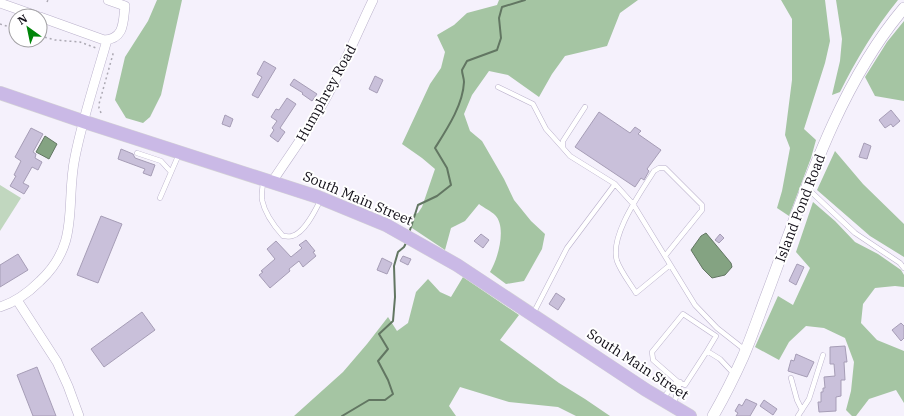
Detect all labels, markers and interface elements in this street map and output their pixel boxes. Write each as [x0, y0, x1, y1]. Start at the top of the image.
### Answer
north arrow [8, 8, 48, 48]
text: N [15, 11, 30, 28]
street label: Humphrey Road [292, 41, 360, 145]
street label: Island Pond Road [771, 151, 829, 265]
street label: South Main Street [300, 167, 416, 229]
street label: South Main Street [584, 324, 692, 404]

